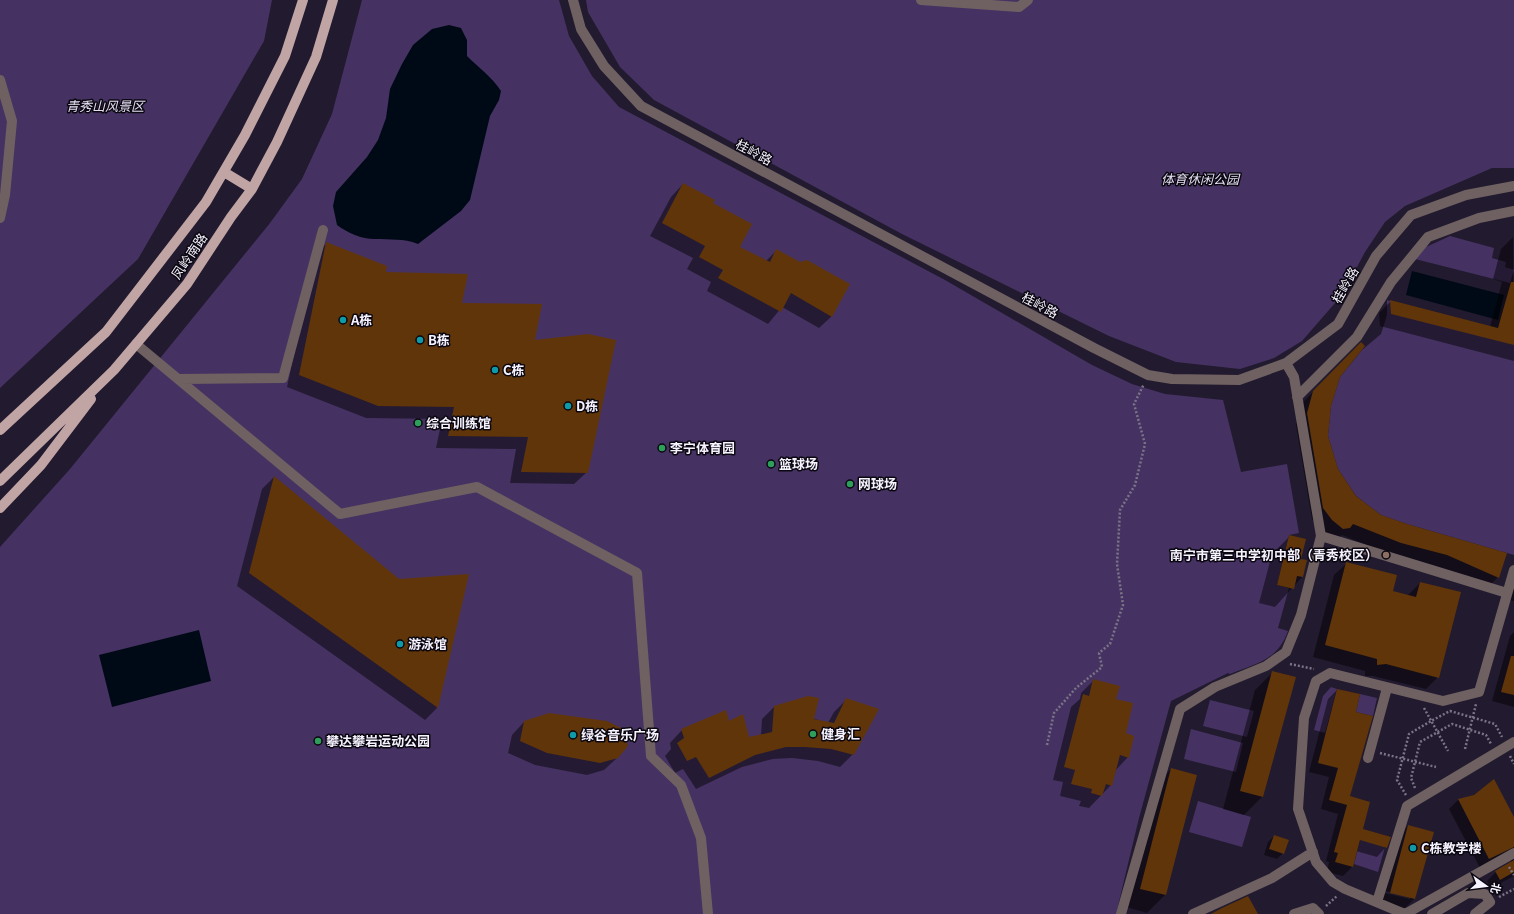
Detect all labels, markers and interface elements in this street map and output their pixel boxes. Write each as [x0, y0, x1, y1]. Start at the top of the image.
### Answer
park label: 青秀山风景区 [66, 96, 146, 115]
street label: 桂岭路 [733, 134, 776, 169]
park label: 体育休闲公园 [1161, 169, 1241, 188]
street label: 凤岭南路 [166, 229, 211, 283]
street label: 桂岭路 [1327, 263, 1363, 306]
street label: 桂岭路 [1019, 287, 1062, 322]
place label: A栋 [350, 310, 372, 329]
marker: A栋 [338, 315, 348, 325]
place label: B栋 [428, 330, 450, 349]
marker: B栋 [415, 335, 425, 345]
place label: C栋 [503, 360, 525, 379]
marker: C栋 [490, 365, 500, 375]
place label: D栋 [576, 396, 598, 415]
marker: D栋 [563, 401, 573, 411]
place label: 综合训练馆 [426, 413, 491, 432]
marker: 综合训练馆 [413, 418, 423, 428]
place label: 李宁体育园 [670, 438, 735, 457]
marker: 李宁体育园 [657, 443, 667, 453]
place label: 篮球场 [779, 454, 818, 473]
marker: 篮球场 [766, 459, 776, 469]
place label: 网球场 [858, 474, 897, 493]
marker: 网球场 [845, 479, 855, 489]
place label: 南宁市第三中学初中部（青秀校区） [1170, 545, 1378, 564]
marker: 南宁市第三中学初中部（青秀校区） [1381, 550, 1391, 560]
place label: 游泳馆 [408, 634, 447, 653]
marker: 游泳馆 [395, 639, 405, 649]
place label: 健身汇 [821, 724, 860, 743]
place label: 绿谷音乐广场 [581, 725, 659, 744]
marker: 健身汇 [808, 729, 818, 739]
marker: 绿谷音乐广场 [568, 730, 578, 740]
place label: 攀达攀岩运动公园 [326, 731, 430, 750]
marker: 攀达攀岩运动公园 [313, 736, 323, 746]
place label: C栋教学楼 [1421, 838, 1482, 857]
marker: C栋教学楼 [1408, 843, 1418, 853]
north arrow [1466, 866, 1506, 906]
text: 北 [1488, 881, 1506, 896]

